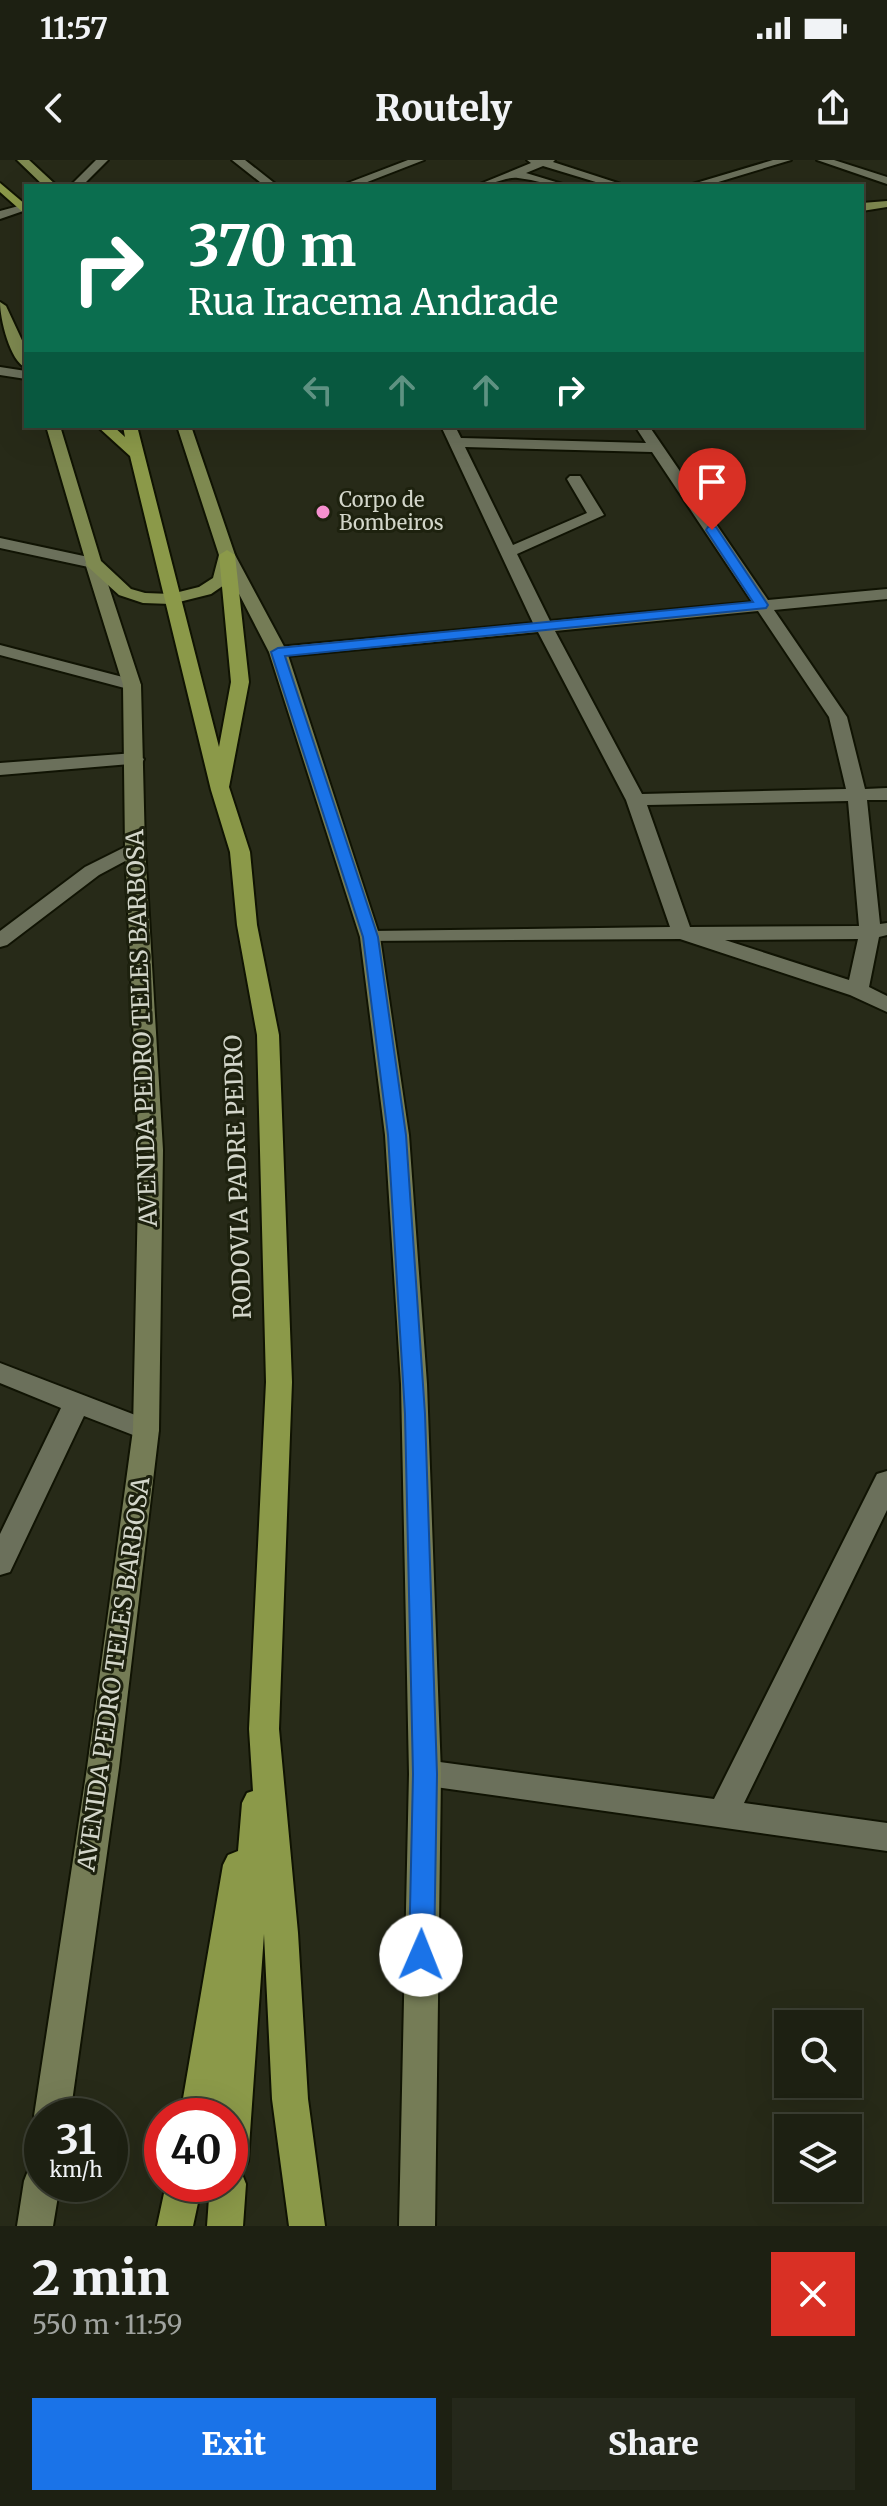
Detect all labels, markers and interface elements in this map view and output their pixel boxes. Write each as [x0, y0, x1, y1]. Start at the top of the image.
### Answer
text: 11:57 [40, 9, 108, 47]
icon: back [32, 86, 76, 130]
text: Routely [375, 86, 512, 131]
icon: share [811, 86, 855, 130]
text: 370 m [188, 211, 356, 281]
icon: right [56, 216, 160, 320]
text: Rua Iracema Andrade [188, 280, 558, 325]
icon: left [296, 368, 340, 412]
icon: ahead [380, 368, 424, 412]
icon: ahead [464, 368, 508, 412]
icon: right [548, 368, 592, 412]
pin [678, 448, 746, 530]
icon: arrive [690, 460, 734, 504]
place label: Corpo de Bombeiros [339, 487, 444, 535]
marker: Corpo de Bombeiros [314, 503, 332, 521]
street label: AVENIDA PEDRO TELES BARBOSA [119, 828, 164, 1228]
street label: RODOVIA PADRE PEDRO [217, 1034, 258, 1320]
street label: AVENIDA PEDRO TELES BARBOSA [70, 1474, 157, 1874]
position arrow [379, 1913, 463, 1997]
map controls [774, 2010, 862, 2202]
button: search [774, 2010, 862, 2098]
speed limit sign: 40 [144, 2098, 248, 2202]
button: layers [774, 2114, 862, 2202]
text: 31 [56, 2115, 96, 2165]
text: km/h [50, 2157, 102, 2182]
text: 2 min [32, 2248, 169, 2308]
button: close [771, 2252, 855, 2336]
text: 550 m · 11:59 [32, 2308, 183, 2341]
button: Exit [32, 2398, 436, 2490]
button: Share [452, 2398, 855, 2490]

